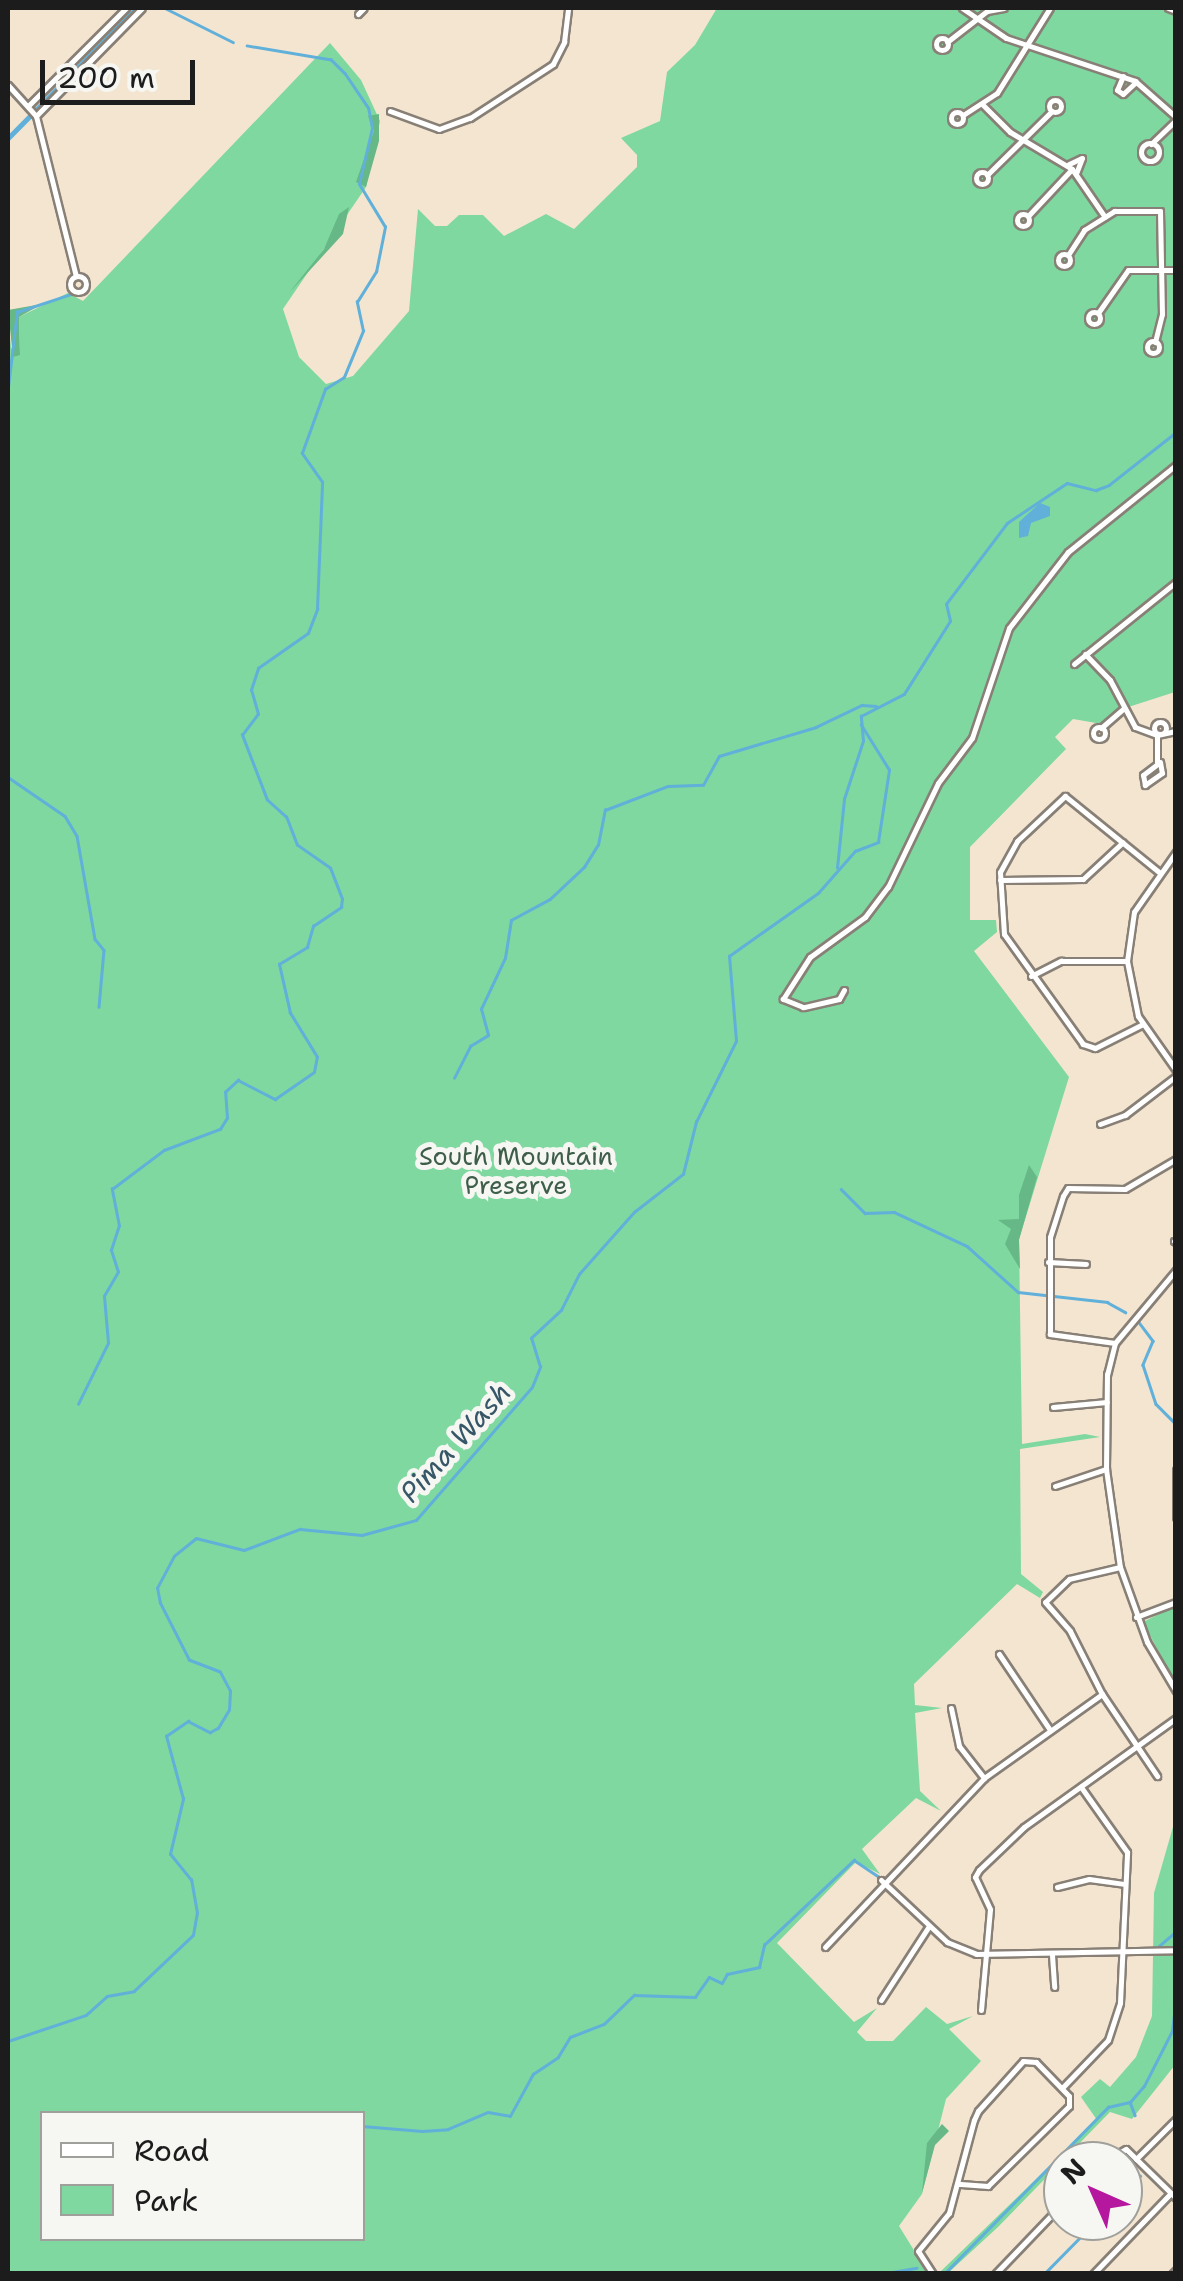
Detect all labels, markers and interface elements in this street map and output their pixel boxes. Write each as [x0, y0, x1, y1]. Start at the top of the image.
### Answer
scale bar [45, 40, 200, 102]
text: 200 m [57, 57, 155, 98]
park label: South Mountain Preserve [419, 1142, 613, 1201]
water label: Pima Wash [392, 1375, 518, 1509]
legend [40, 2111, 365, 2241]
text: Road [134, 2130, 209, 2171]
north arrow [1043, 2141, 1143, 2241]
text: N [1052, 2150, 1094, 2192]
text: Park [134, 2180, 198, 2221]

